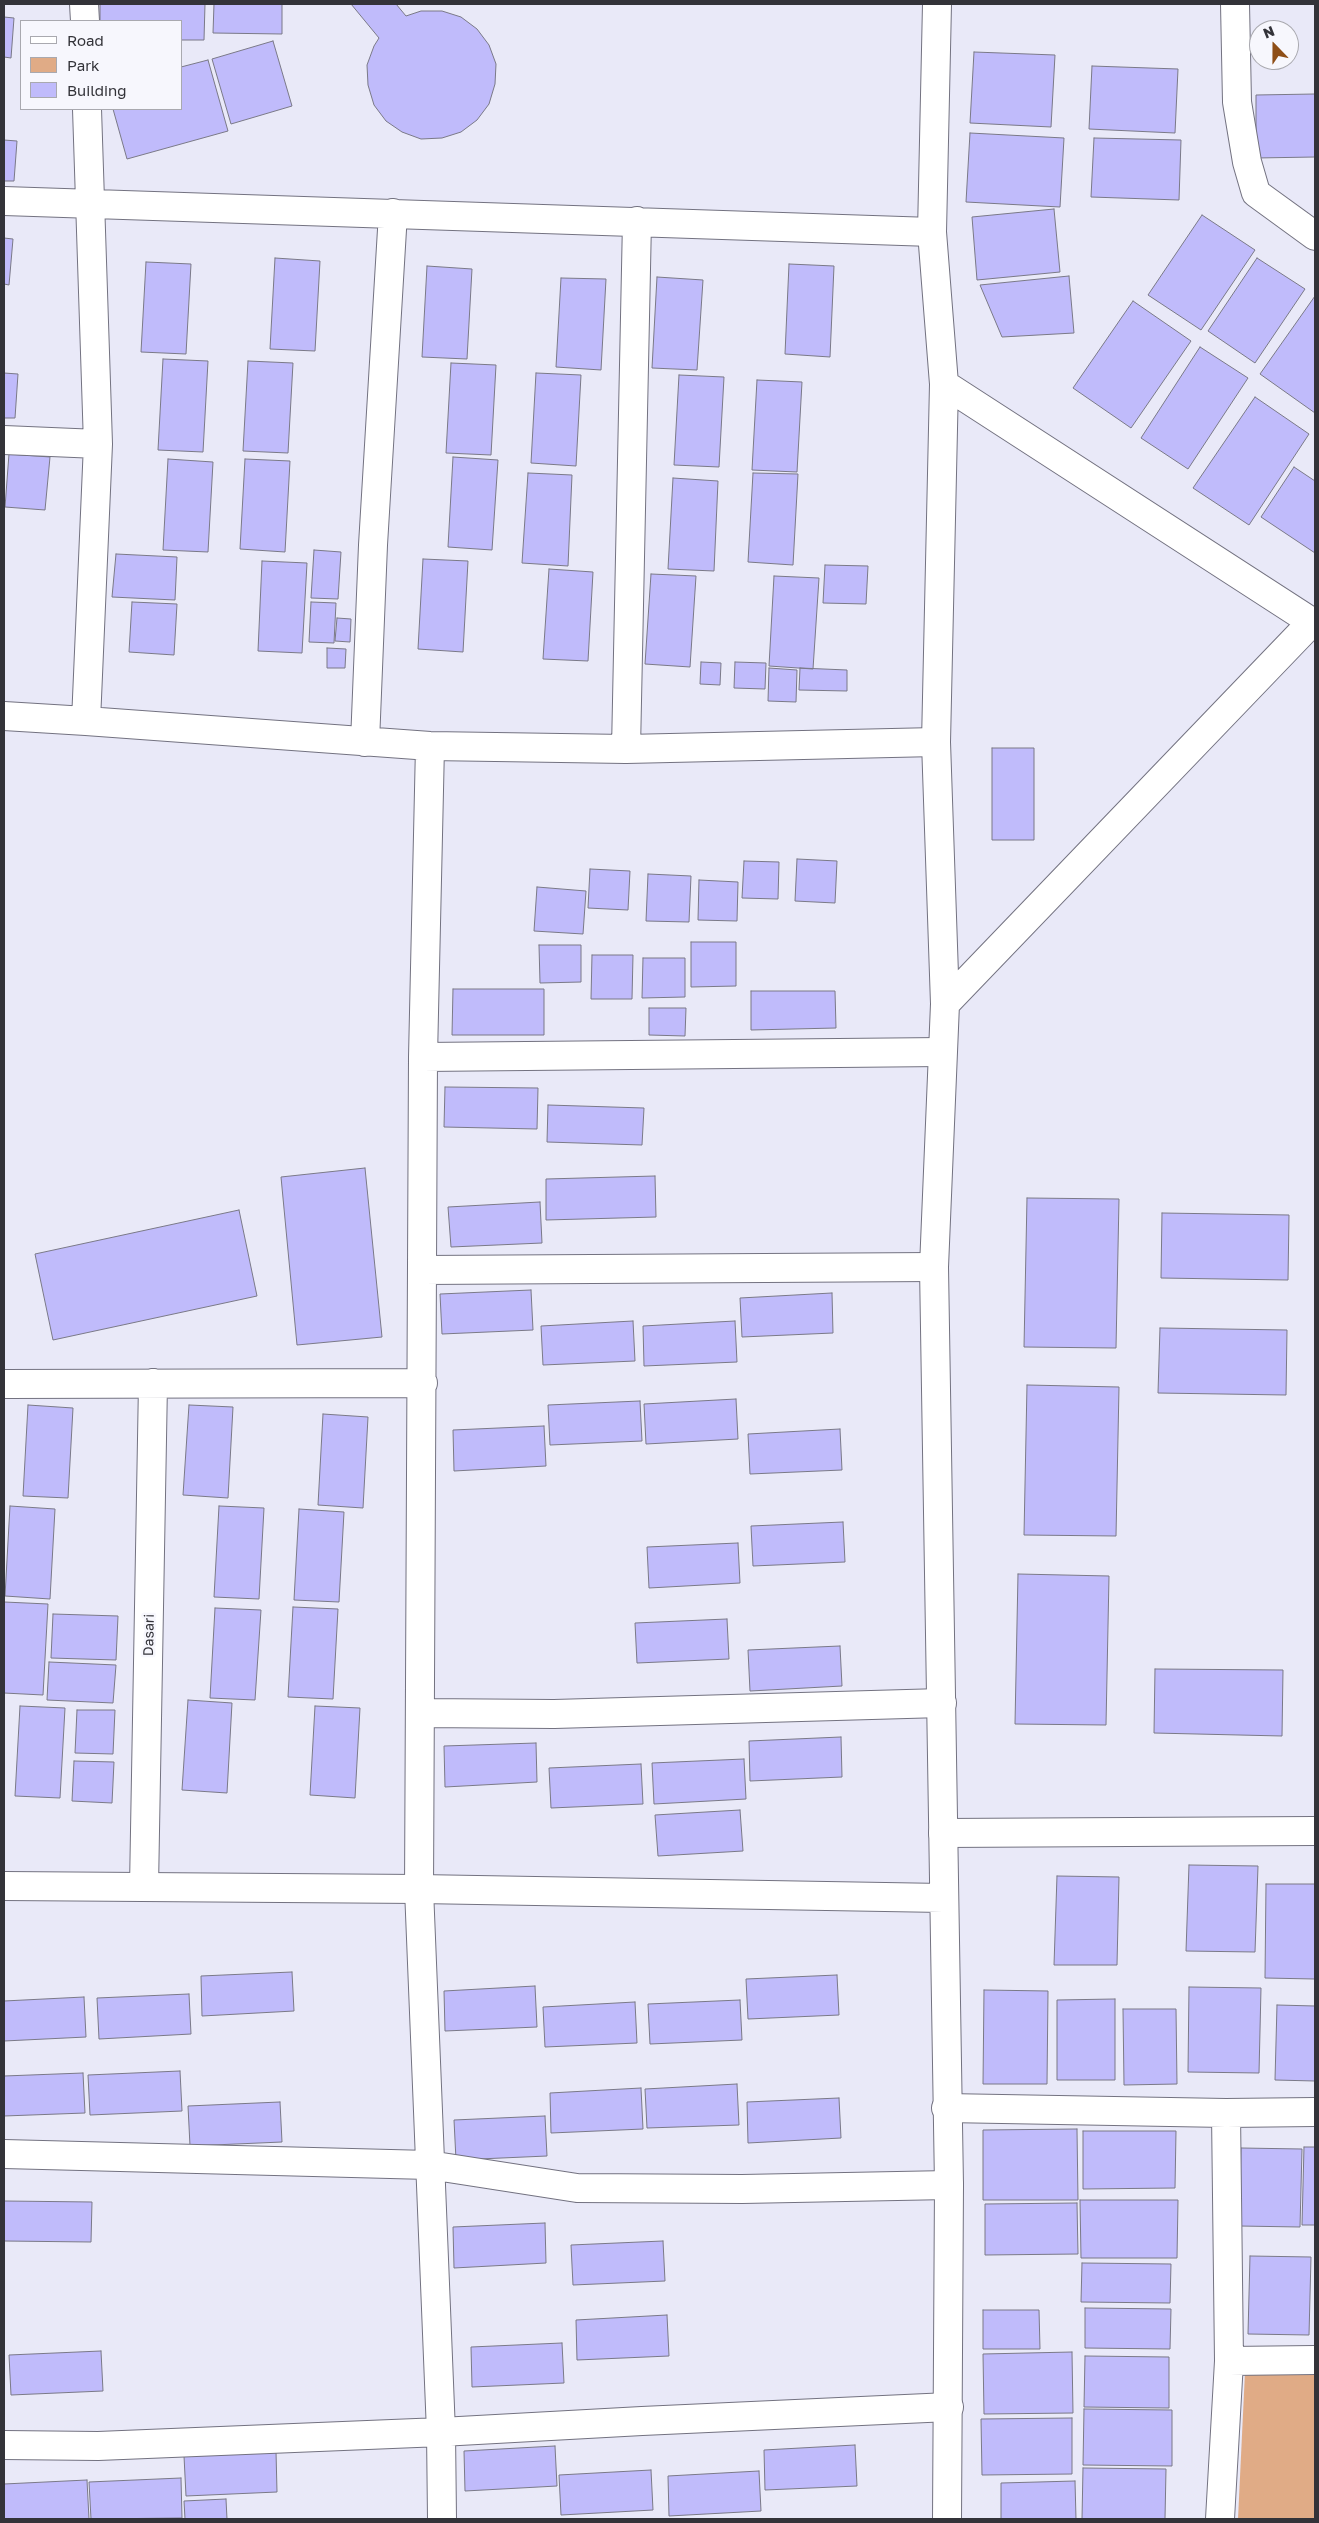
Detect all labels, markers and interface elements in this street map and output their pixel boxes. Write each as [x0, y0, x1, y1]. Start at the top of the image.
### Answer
legend [20, 20, 182, 110]
north arrow [1249, 20, 1299, 70]
text: N [1260, 22, 1277, 41]
text: Road [67, 31, 104, 49]
text: Park [67, 56, 99, 74]
text: Building [67, 81, 127, 99]
street label: Dasari [140, 1614, 158, 1656]

